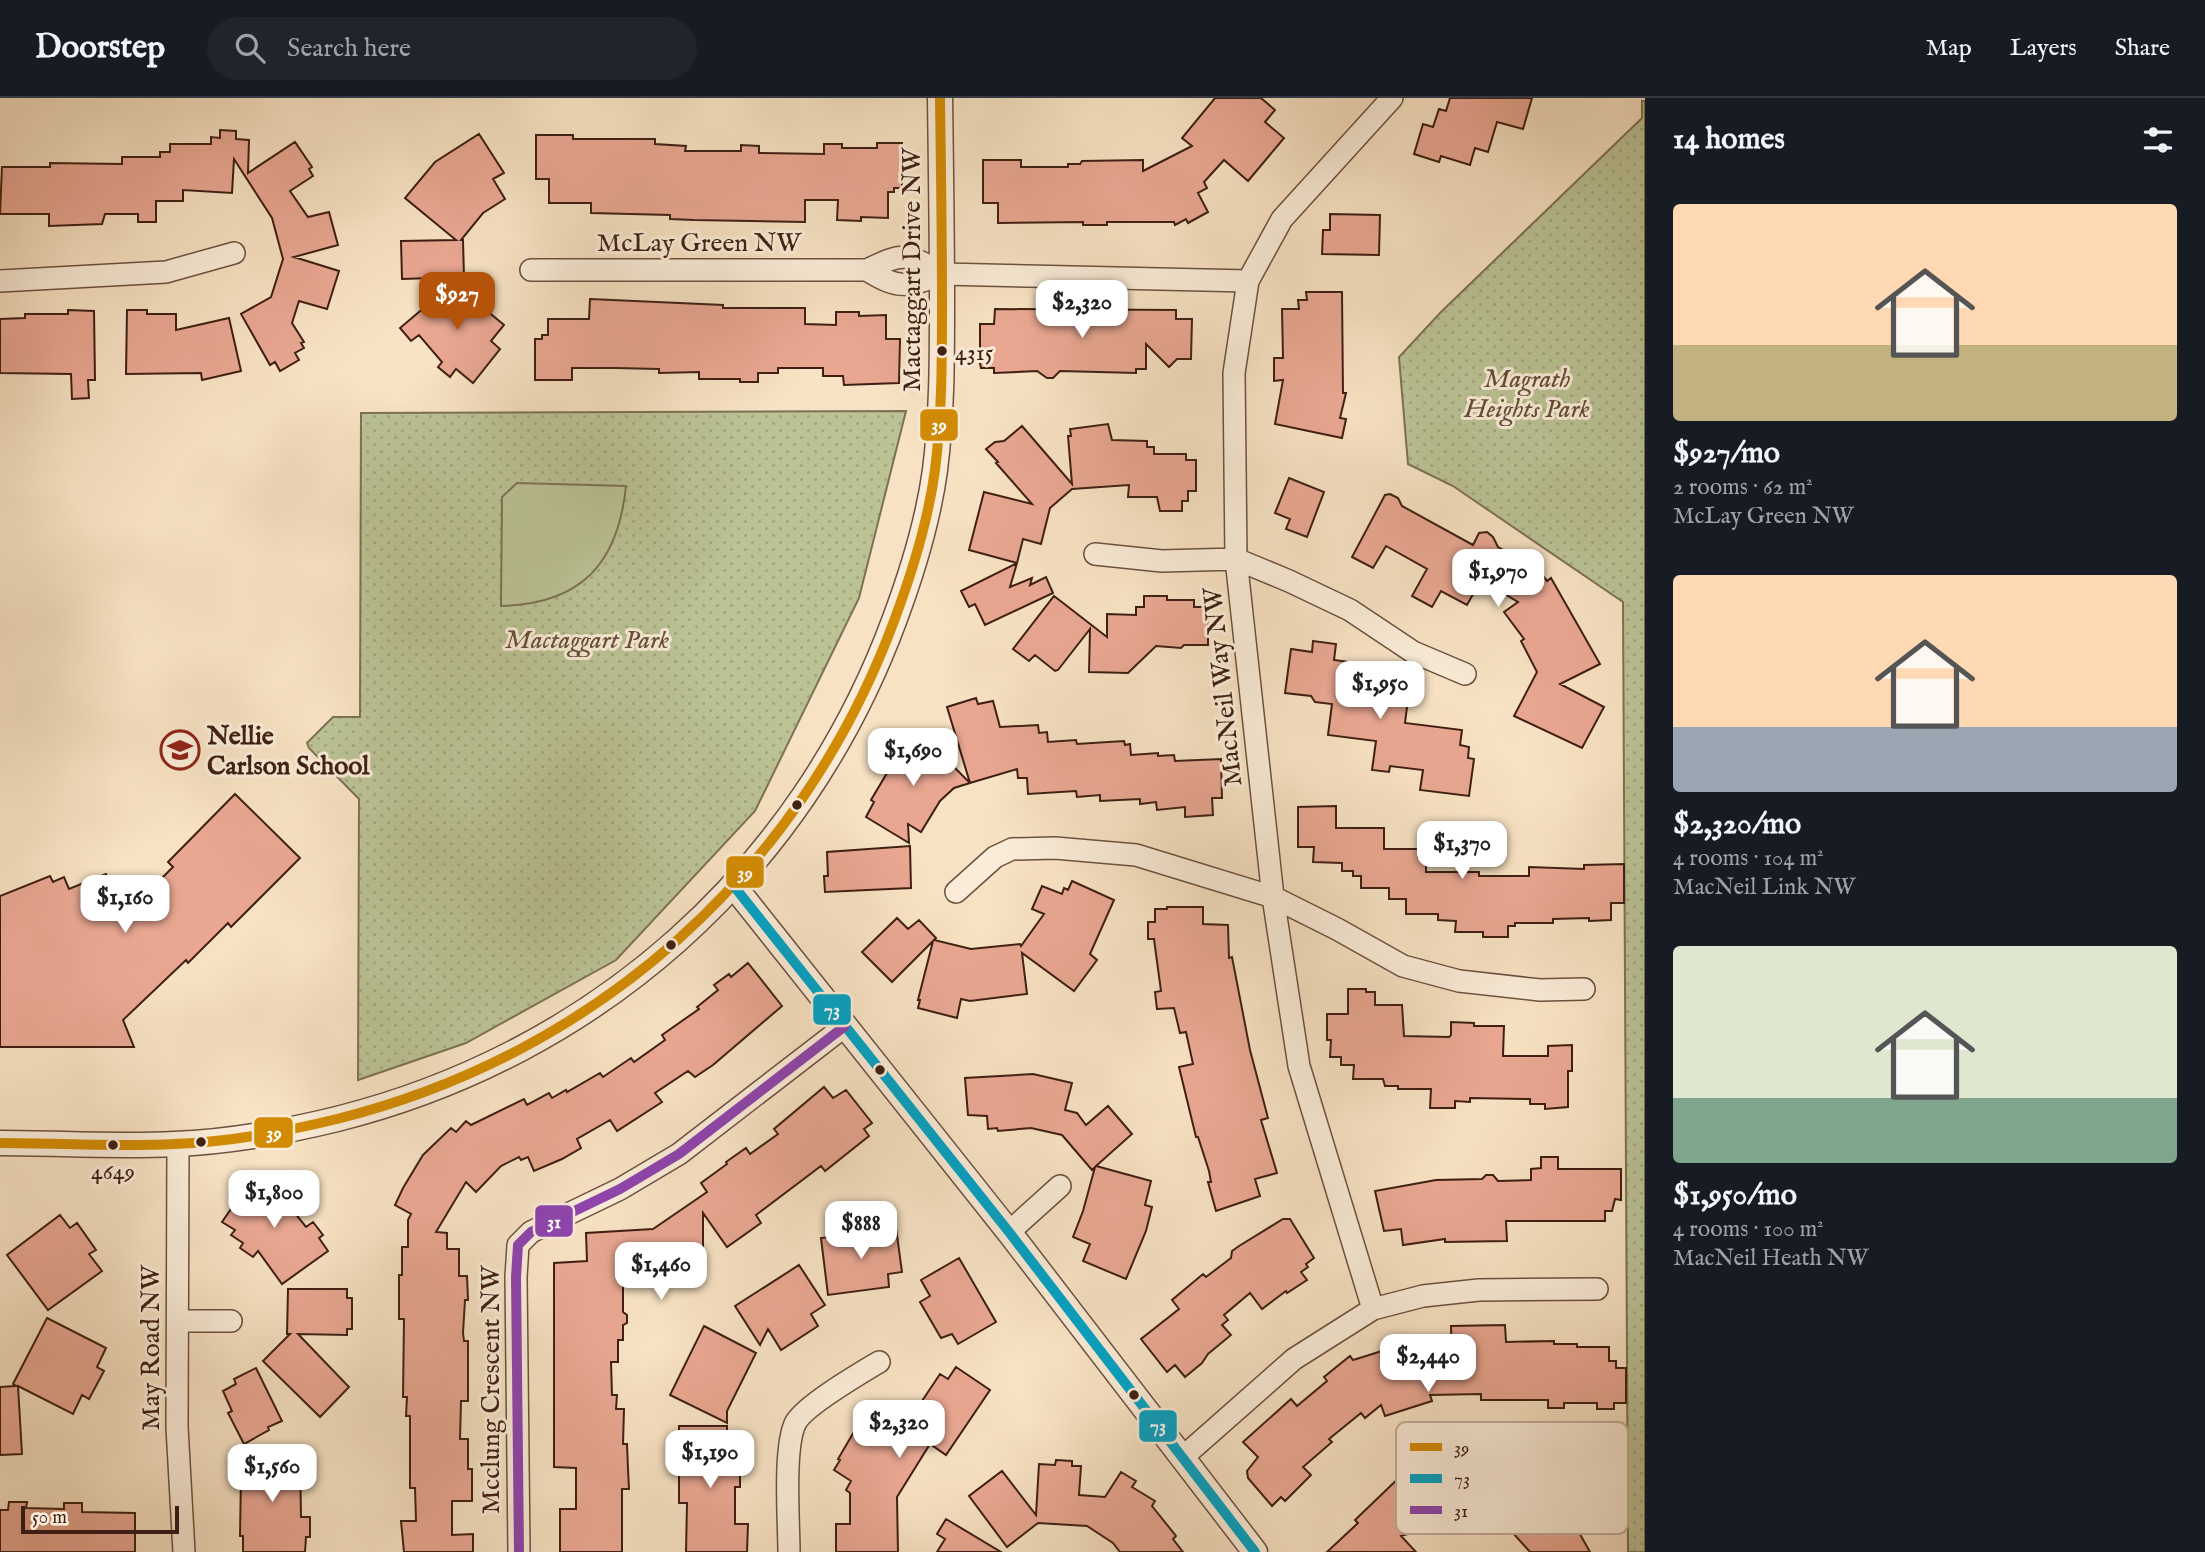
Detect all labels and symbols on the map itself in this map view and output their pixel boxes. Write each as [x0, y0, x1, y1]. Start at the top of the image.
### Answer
street label: Mactaggart Drive NW [896, 147, 929, 392]
street label: McLay Green NW [597, 227, 802, 260]
pin: $927 [416, 272, 498, 332]
pin: $2,320 [1025, 280, 1139, 340]
place label: 4315 [955, 338, 994, 369]
marker: 4315 [935, 344, 949, 358]
park label: Magrath Heights Park [1463, 363, 1590, 427]
line badge: 39 [919, 408, 959, 442]
text: 39 [931, 414, 947, 438]
pin: $1,970 [1441, 550, 1555, 609]
street label: MacNeil Way NW [1197, 584, 1250, 788]
park label: Mactaggart Park [505, 624, 670, 658]
pin: $1,950 [1323, 662, 1437, 721]
place label: Nellie Carlson School [206, 720, 370, 783]
pin: $1,690 [856, 728, 970, 788]
school or university icon: Nellie Carlson School [159, 729, 201, 771]
unlabelled marker [790, 798, 804, 812]
pin: $1,370 [1405, 822, 1519, 881]
line badge: 39 [725, 855, 765, 889]
text: 39 [737, 862, 753, 886]
pin: $1,160 [68, 876, 182, 935]
unlabelled marker [664, 938, 678, 952]
line badge: 73 [812, 993, 852, 1026]
text: 73 [824, 999, 840, 1023]
unlabelled marker [873, 1063, 887, 1077]
line badge: 39 [253, 1116, 294, 1149]
text: 39 [266, 1122, 282, 1146]
unlabelled marker [194, 1135, 208, 1149]
marker: 4649 [106, 1138, 120, 1152]
place label: 4649 [91, 1157, 135, 1188]
pin: $1,800 [217, 1170, 331, 1230]
pin: $888 [820, 1202, 902, 1261]
line badge: 31 [534, 1204, 574, 1238]
text: 31 [547, 1211, 561, 1235]
pin: $1,460 [604, 1242, 718, 1302]
street label: May Road NW [135, 1264, 168, 1431]
street label: Mcclung Crescent NW [475, 1265, 508, 1514]
pin: $2,440 [1371, 1334, 1485, 1394]
unlabelled marker [1127, 1388, 1141, 1402]
pin: $2,320 [842, 1400, 956, 1460]
line badge: 73 [1138, 1409, 1178, 1443]
text: 73 [1150, 1415, 1166, 1439]
legend [1396, 1422, 1628, 1534]
pin: $1,190 [653, 1430, 767, 1490]
text: 39 [1454, 1437, 1469, 1461]
pin: $1,560 [215, 1444, 329, 1504]
text: 73 [1454, 1468, 1470, 1492]
text: 31 [1454, 1500, 1468, 1524]
scale bar [21, 1503, 178, 1535]

